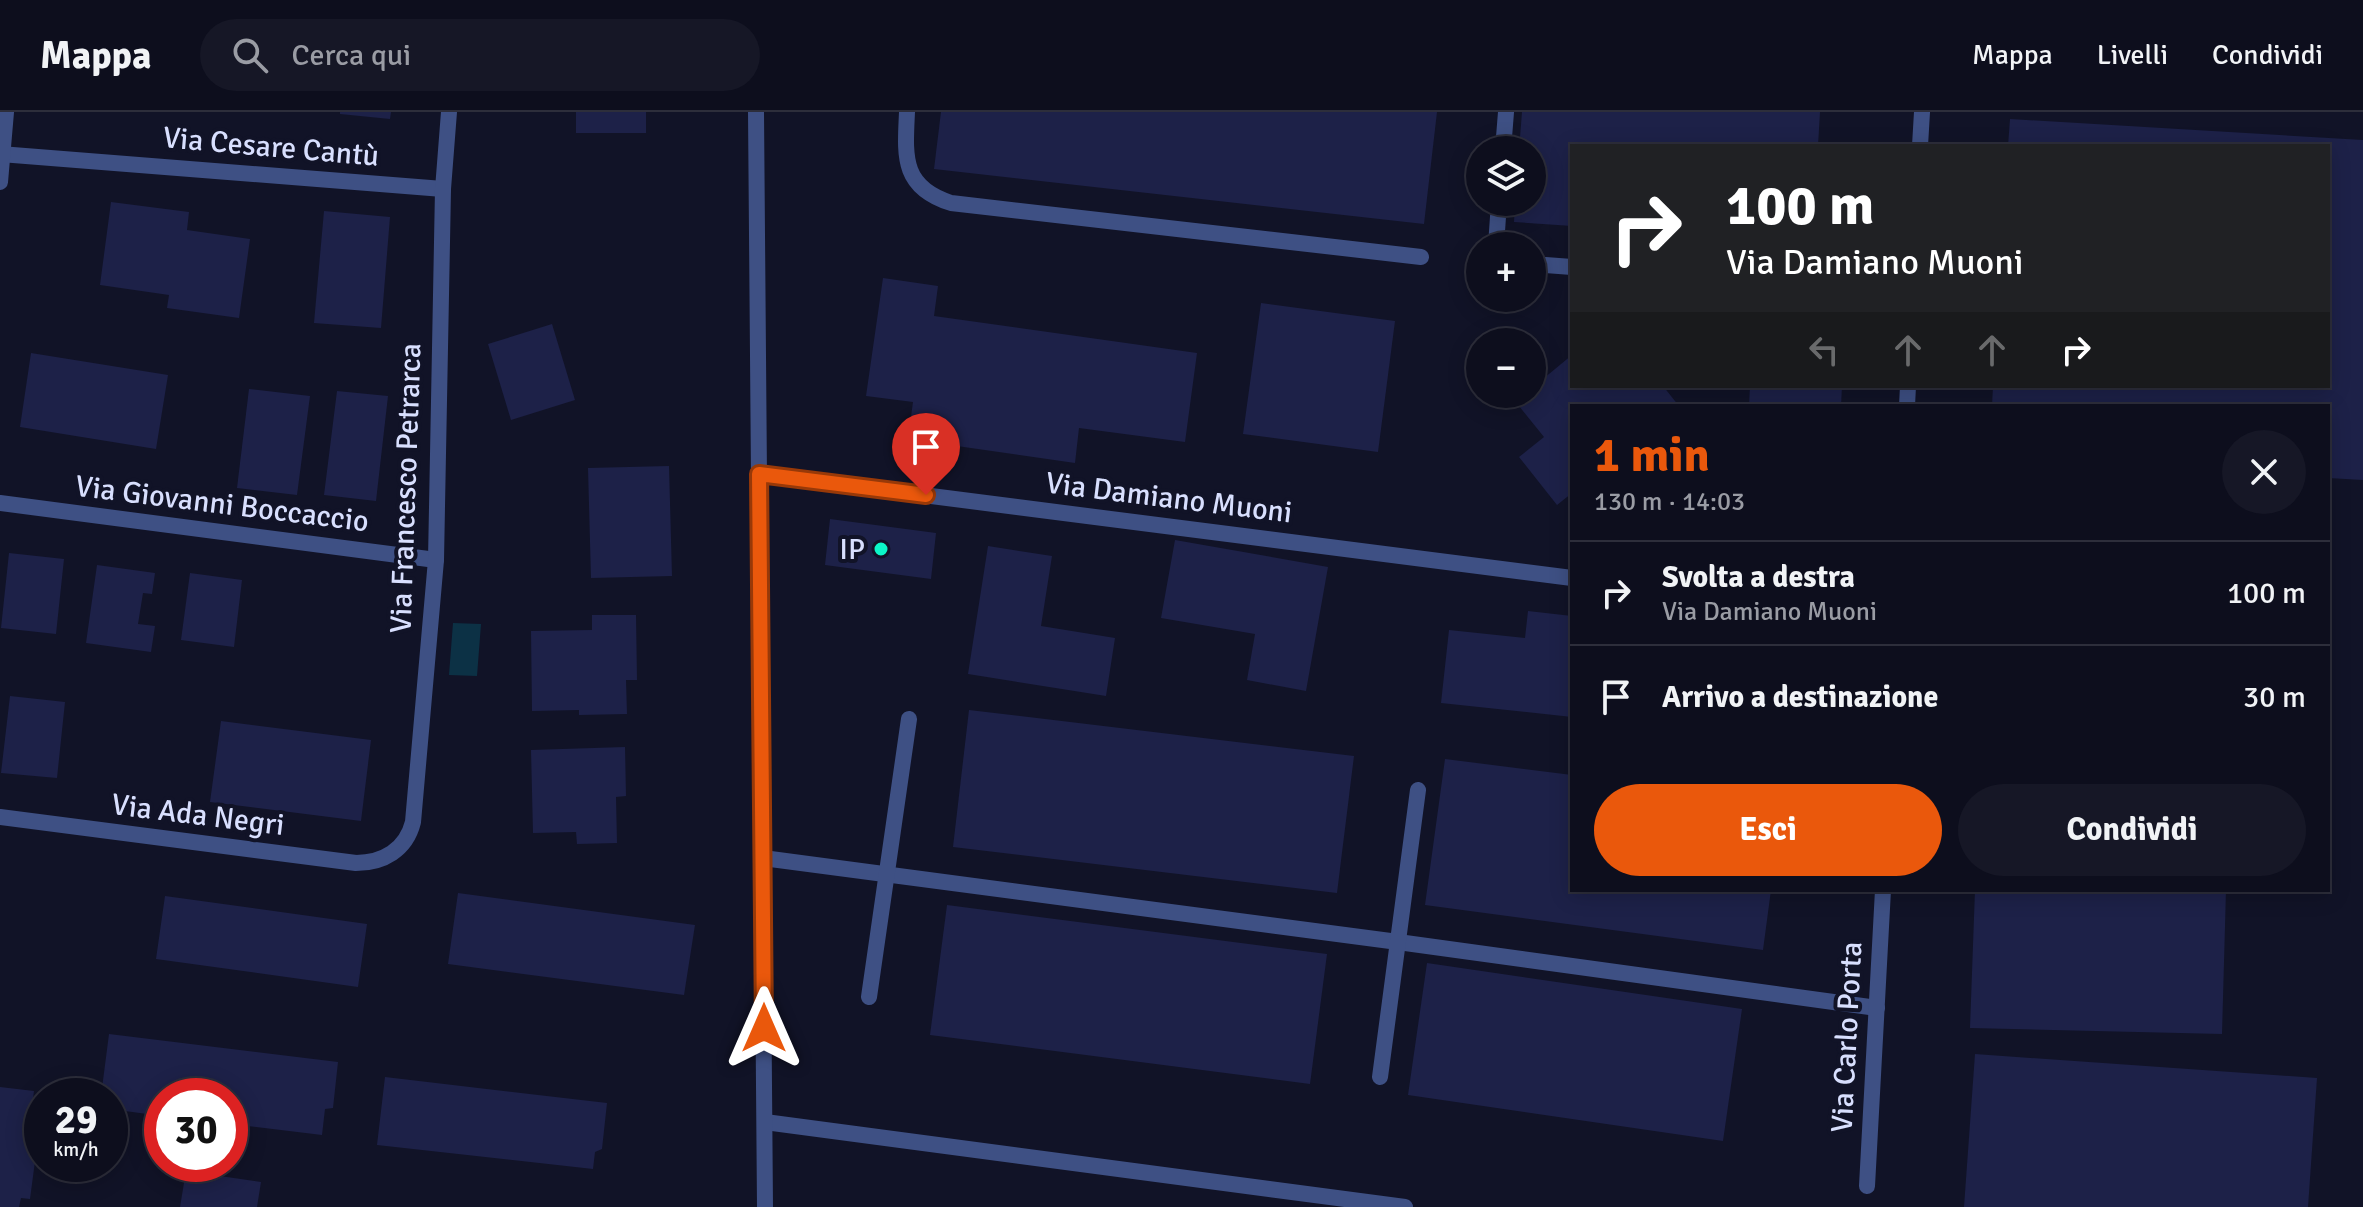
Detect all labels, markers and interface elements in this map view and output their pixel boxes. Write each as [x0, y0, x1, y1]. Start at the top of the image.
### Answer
search box [200, 19, 760, 91]
text: Mappa [40, 32, 152, 79]
icon: search [228, 33, 272, 77]
text: Cerca qui [292, 37, 411, 74]
text: Mappa [1972, 38, 2053, 72]
text: Livelli [2097, 38, 2168, 72]
text: Condividi [2212, 38, 2323, 72]
street label: Via Cesare Cantù [161, 119, 381, 175]
map controls [1466, 136, 1546, 408]
button: layers [1466, 136, 1546, 216]
text: 100 m [1726, 171, 1874, 240]
icon: right [1594, 176, 1698, 280]
button: + [1466, 232, 1546, 312]
text: Via Damiano Muoni [1726, 240, 2024, 285]
button: − [1466, 328, 1546, 408]
icon: left [1802, 328, 1846, 372]
icon: ahead [1886, 328, 1930, 372]
icon: ahead [1970, 328, 2014, 372]
icon: right [2054, 328, 2098, 372]
street label: Via Francesco Petrarca [382, 342, 430, 634]
pin [892, 413, 960, 495]
icon: arrive [904, 425, 948, 469]
text: 1 min [1594, 426, 1710, 485]
button: close [2222, 430, 2306, 514]
street label: Via Damiano Muoni [1044, 465, 1294, 531]
street label: Via Giovanni Boccaccio [73, 468, 371, 540]
text: 130 m · 14:03 [1594, 486, 1745, 518]
place label: IP [839, 531, 865, 568]
marker: IP [872, 540, 890, 558]
text: Svolta a destra [1662, 559, 1855, 596]
icon: right [1594, 571, 1638, 615]
text: 100 m [2227, 575, 2306, 612]
text: Via Damiano Muoni [1662, 596, 1877, 628]
icon: arrive [1594, 675, 1638, 719]
text: Arrivo a destinazione [1662, 679, 1938, 716]
text: 30 m [2243, 679, 2306, 716]
button: Esci [1594, 784, 1942, 876]
button: Condividi [1958, 784, 2306, 876]
street label: Via Ada Negri [109, 786, 287, 844]
street label: Via Carlo Porta [1824, 941, 1870, 1133]
position arrow [722, 986, 806, 1070]
speed limit sign: 30 [144, 1078, 248, 1182]
text: 29 [54, 1095, 98, 1145]
text: km/h [53, 1137, 99, 1162]

